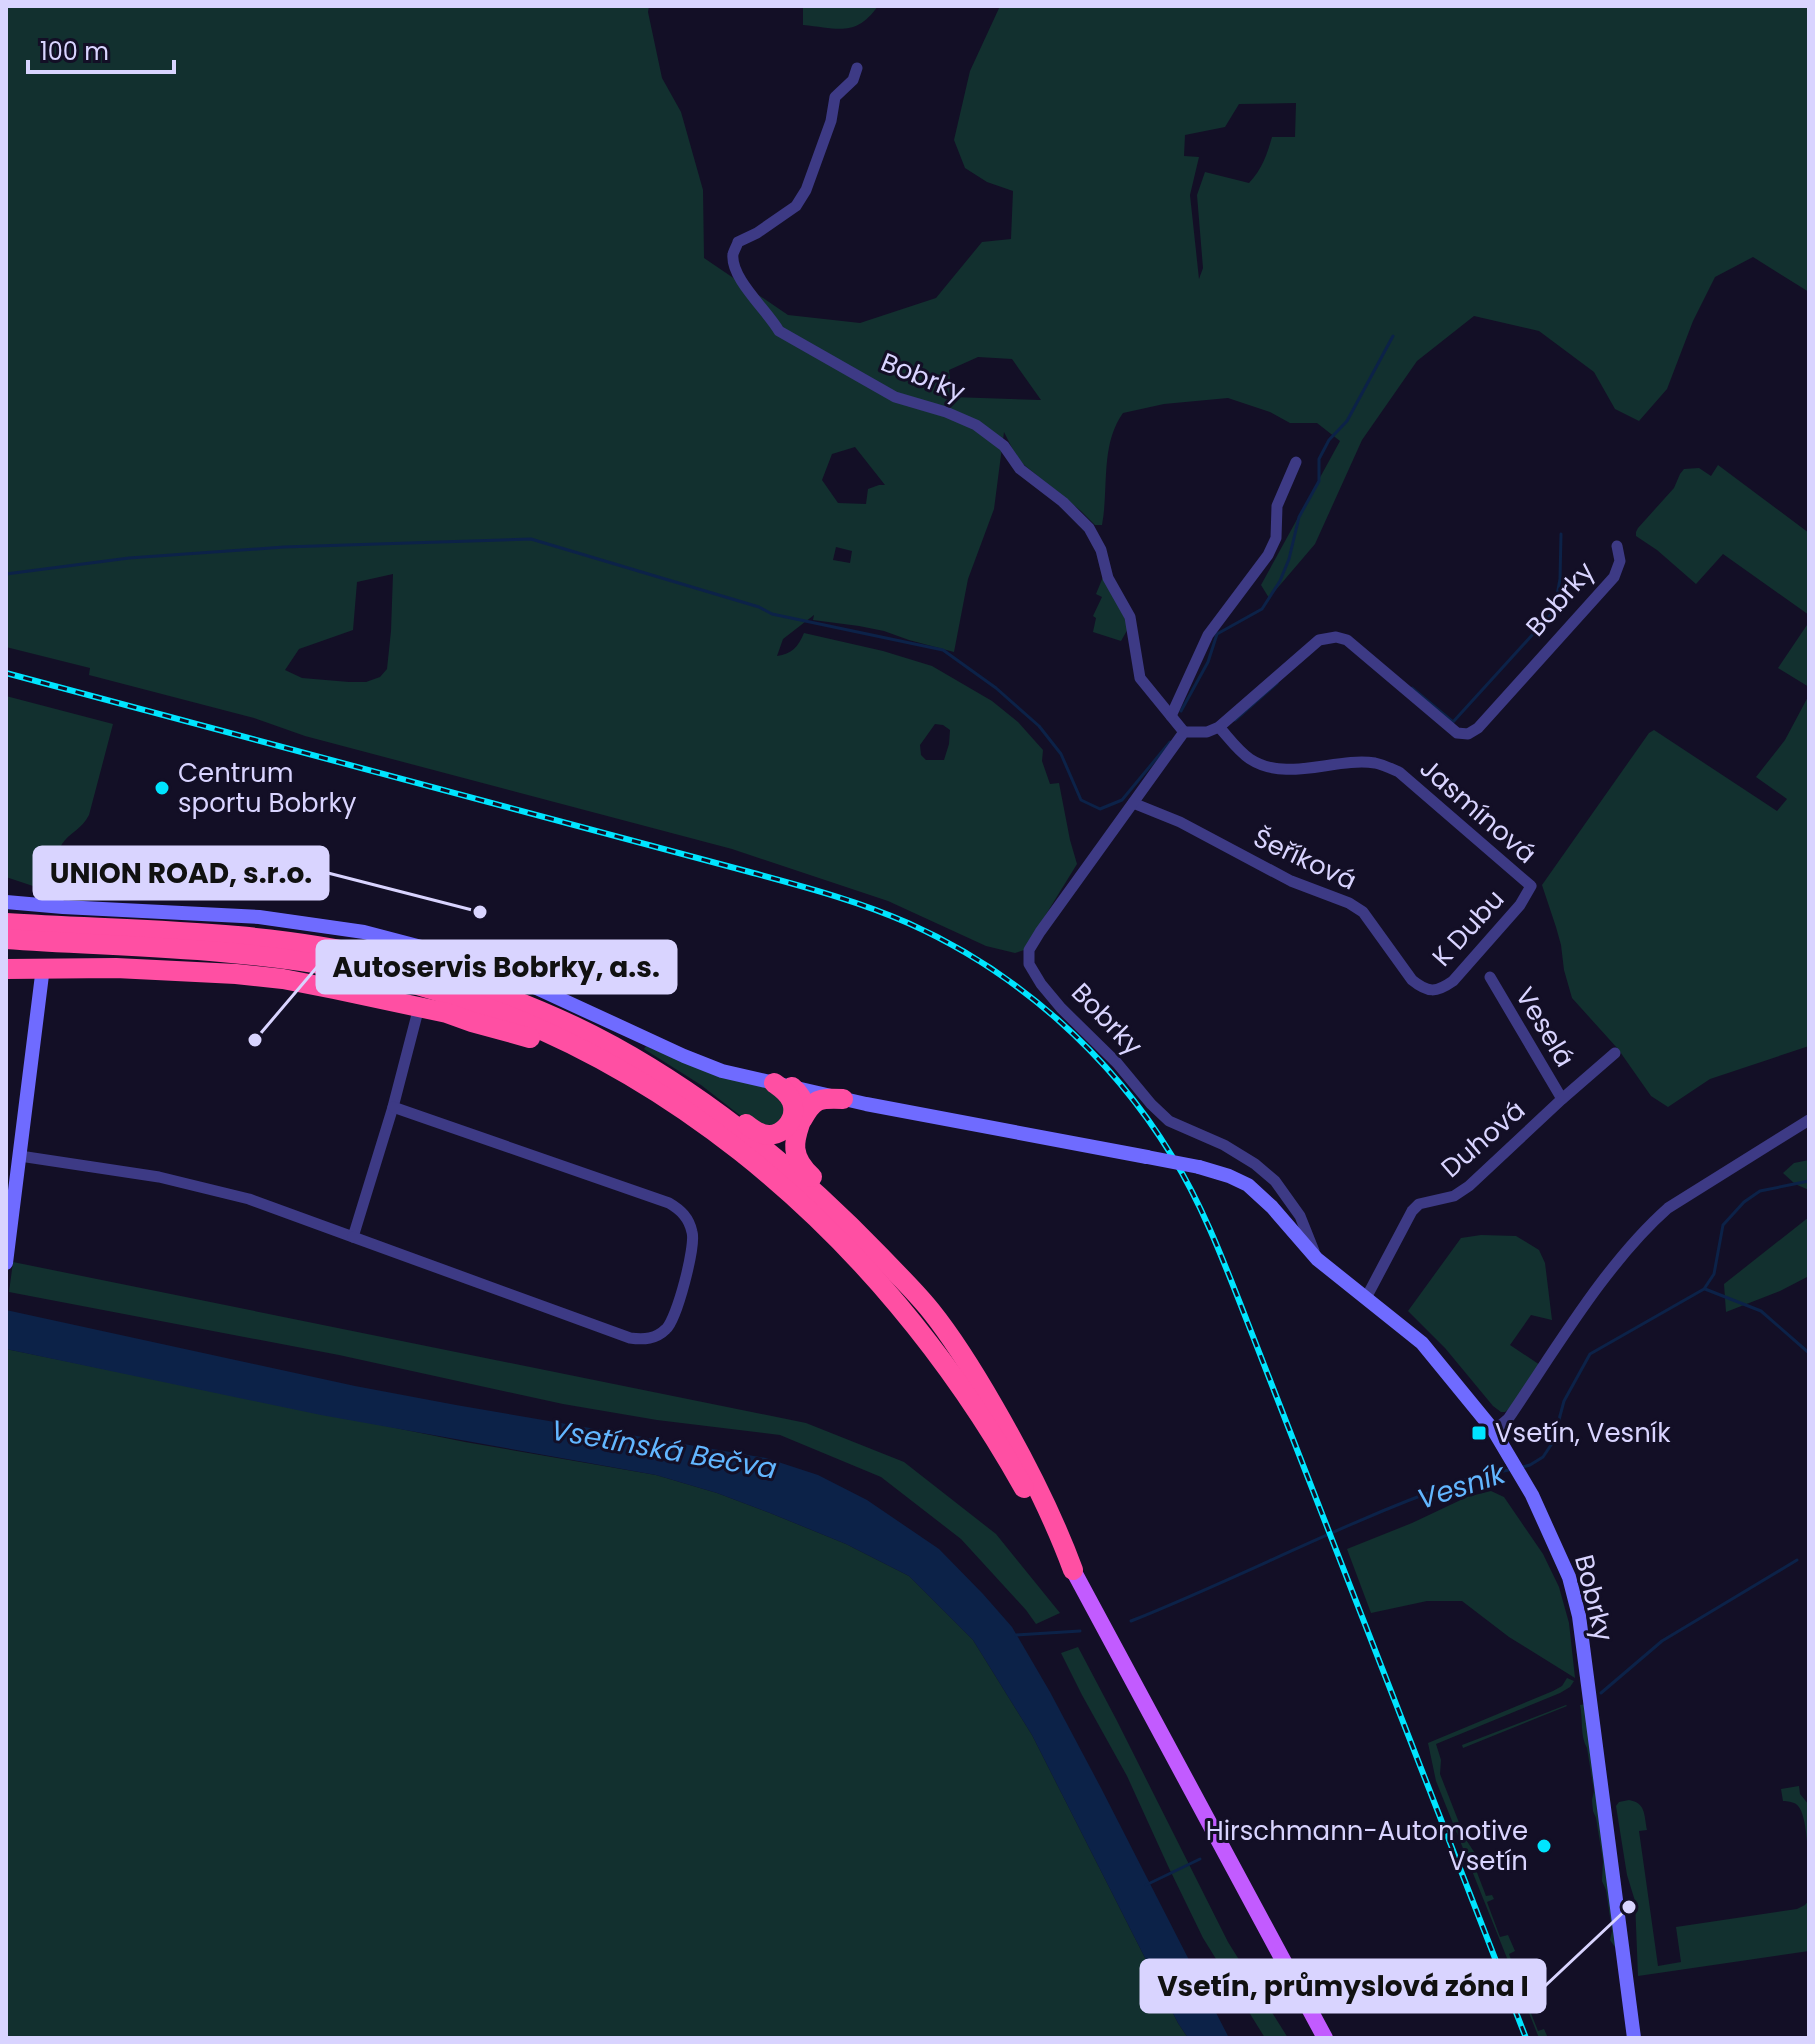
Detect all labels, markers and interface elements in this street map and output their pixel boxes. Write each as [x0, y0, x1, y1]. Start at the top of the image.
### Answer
scale bar [28, 24, 174, 74]
text: 100 m [40, 35, 109, 68]
street label: Bobrky [876, 344, 971, 410]
street label: Bobrky [1518, 554, 1603, 644]
street label: Jasmínová [1412, 750, 1544, 872]
place label: Centrum sportu Bobrky [178, 755, 357, 821]
marker: Centrum sportu Bobrky [153, 779, 171, 797]
street label: Šeříková [1248, 820, 1362, 898]
callout: UNION ROAD, s.r.o. [34, 847, 328, 899]
text: UNION ROAD, s.r.o. [50, 854, 312, 893]
street label: K Dubu [1424, 882, 1512, 974]
callout: Autoservis Bobrky, a.s. [317, 941, 676, 993]
text: Autoservis Bobrky, a.s. [332, 948, 660, 987]
street label: Bobrky [1064, 975, 1151, 1063]
street label: Veselá [1507, 980, 1583, 1074]
street label: Duhová [1433, 1092, 1533, 1186]
water label: Vsetínská Bečva [548, 1410, 780, 1489]
place label: Vsetín, Vesník [1495, 1415, 1671, 1451]
marker: Vsetín, Vesník [1470, 1424, 1488, 1442]
water label: Vesník [1412, 1454, 1512, 1519]
street label: Bobrky [1566, 1551, 1622, 1645]
place label: Hirschmann-Automotive Vsetín [1206, 1813, 1528, 1879]
marker: Hirschmann-Automotive Vsetín [1535, 1837, 1553, 1855]
callout: Vsetín, průmyslová zóna I [1141, 1960, 1545, 2012]
text: Vsetín, průmyslová zóna I [1157, 1967, 1529, 2006]

